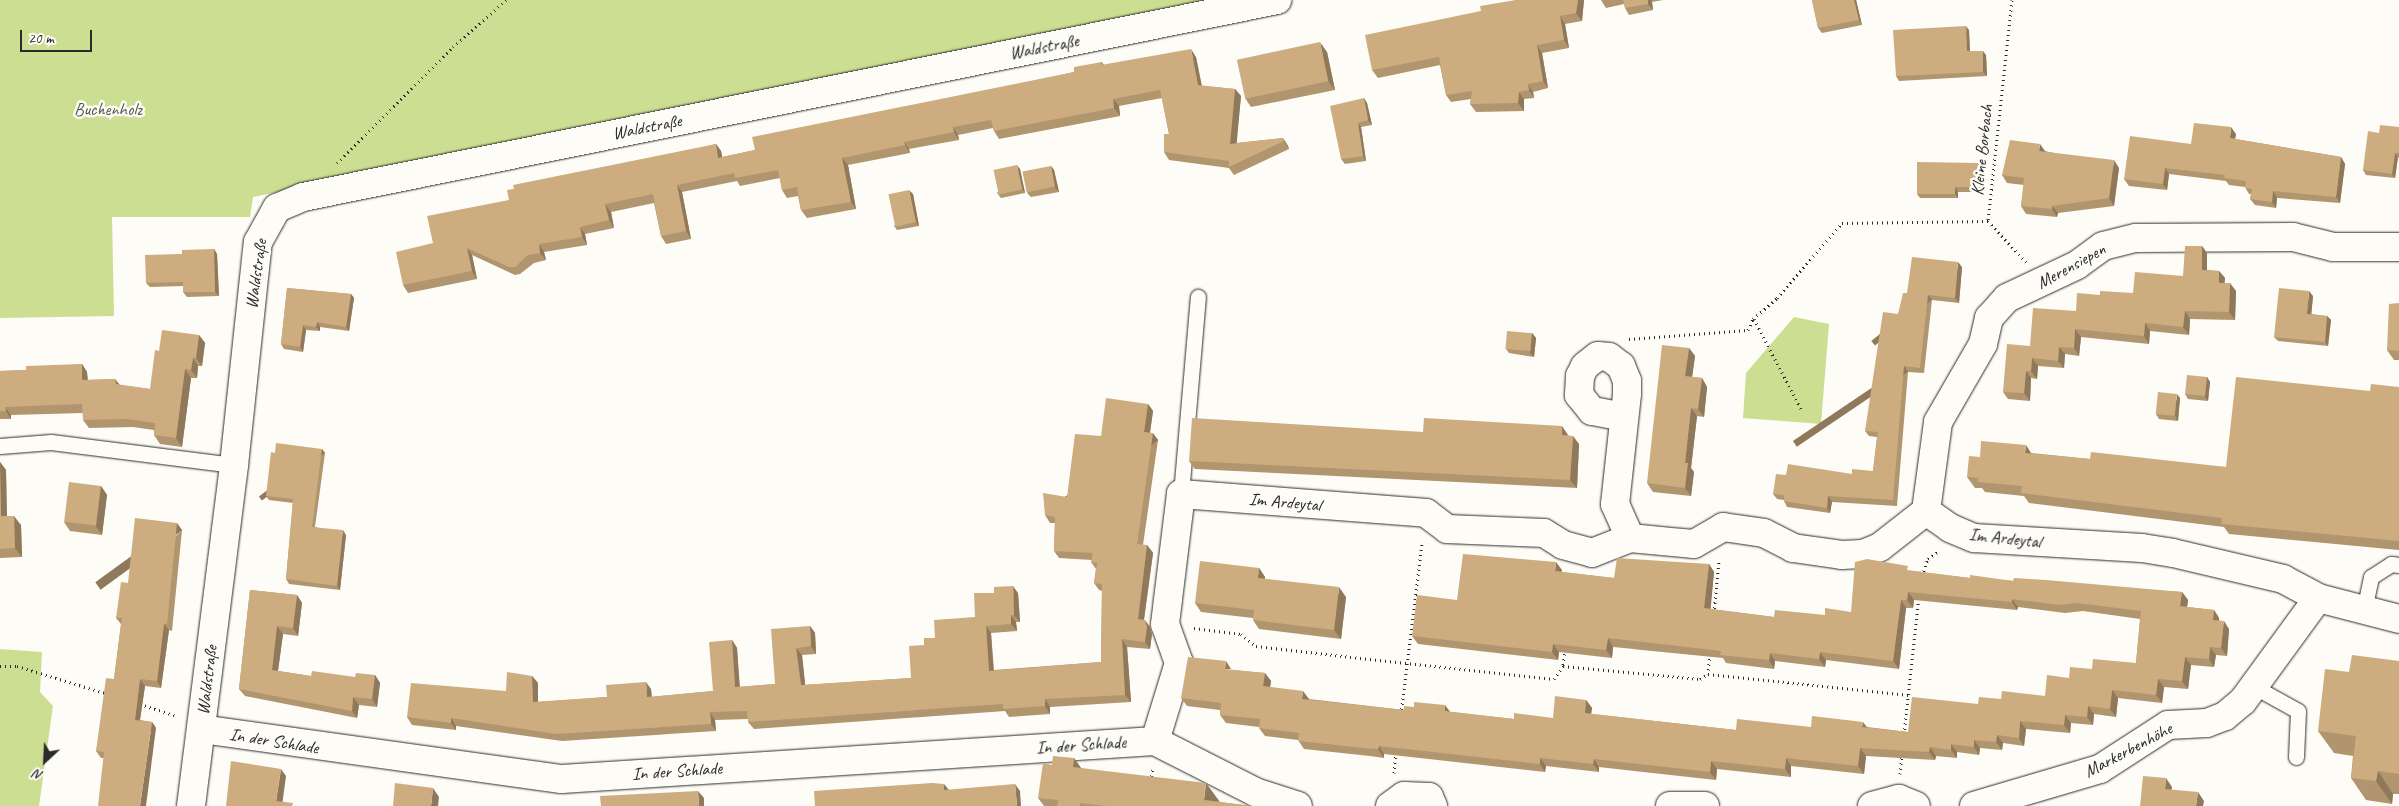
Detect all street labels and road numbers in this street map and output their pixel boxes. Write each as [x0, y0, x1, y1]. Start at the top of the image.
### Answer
street label: Waldstraße [1008, 30, 1080, 64]
street label: Kleine Borbach [1966, 103, 1998, 197]
street label: Waldstraße [611, 110, 683, 144]
street label: Waldstraße [240, 238, 272, 310]
street label: Merensiepen [2033, 238, 2109, 294]
street label: Im Ardeytal [1248, 488, 1322, 516]
street label: Im Ardeytal [1968, 523, 2042, 553]
street label: Waldstraße [192, 644, 222, 716]
street label: Markerbenhöhe [2080, 718, 2176, 782]
street label: In der Schlade [228, 723, 320, 759]
street label: In der Schlade [1035, 731, 1127, 759]
street label: In der Schlade [631, 757, 723, 785]

